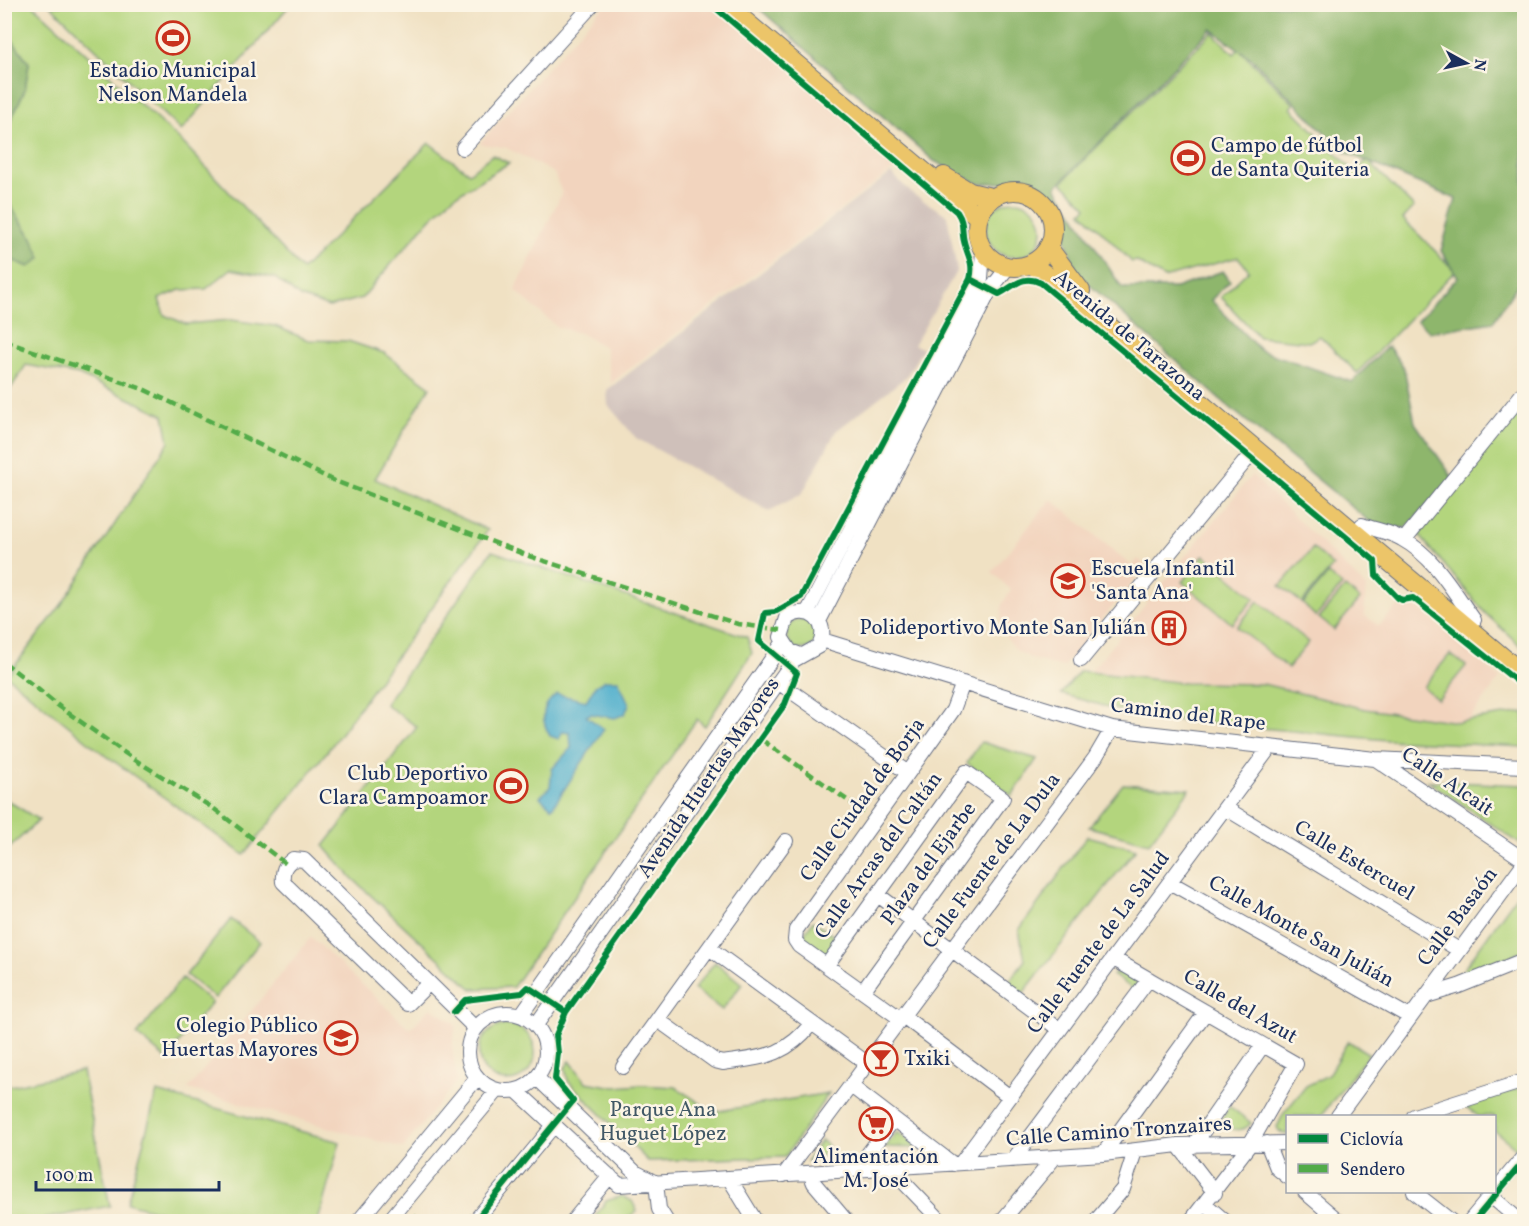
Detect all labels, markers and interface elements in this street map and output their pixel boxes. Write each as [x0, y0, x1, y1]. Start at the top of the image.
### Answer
sports icon: Estadio Municipal Nelson Mandela [155, 20, 191, 56]
north arrow [1436, 33, 1496, 93]
place label: Estadio Municipal Nelson Mandela [89, 57, 257, 110]
text: N [1467, 58, 1491, 72]
place label: Campo de fútbol de Santa Quiteria [1211, 132, 1370, 185]
sports icon: Campo de fútbol de Santa Quiteria [1170, 140, 1206, 176]
street label: Avenida de Tarazona [1047, 264, 1211, 408]
place label: Escuela Infantil 'Santa Ana' [1091, 555, 1235, 608]
school or university icon: Escuela Infantil 'Santa Ana' [1050, 563, 1086, 599]
building icon: Polideportivo Monte San Julián [1151, 610, 1187, 646]
place label: Polideportivo Monte San Julián [860, 614, 1146, 643]
street label: Avenida Huertas Mayores [631, 672, 787, 884]
street label: Camino del Rape [1109, 691, 1267, 739]
street label: Calle Ciudad de Borja [794, 712, 932, 888]
street label: Calle Alcait [1395, 740, 1499, 824]
place label: Club Deportivo Clara Campoamor [319, 760, 488, 813]
street label: Calle Arcas del Caltán [808, 766, 950, 946]
street label: Calle Fuente de La Dula [916, 767, 1068, 955]
sports icon: Club Deportivo Clara Campoamor [493, 768, 529, 804]
street label: Plaza del Ejarbe [874, 797, 984, 931]
street label: Calle Estercuel [1288, 814, 1420, 908]
street label: Calle Fuente de La Salud [1021, 846, 1177, 1040]
street label: Calle Basaón [1411, 861, 1505, 973]
street label: Calle Monte San Julián [1203, 869, 1399, 995]
street label: Calle del Azut [1177, 963, 1303, 1051]
place label: Colegio Público Huertas Mayores [161, 1012, 318, 1065]
school or university icon: Colegio Público Huertas Mayores [323, 1020, 359, 1056]
bar icon: Txiki [863, 1041, 899, 1077]
place label: Txiki [904, 1045, 950, 1074]
park label: Parque Ana Huguet López [599, 1096, 727, 1149]
supermarket icon: Alimentación M. José [858, 1106, 894, 1142]
street label: Calle Camino Tronzaires [1005, 1110, 1233, 1154]
legend [1286, 1115, 1496, 1193]
text: Ciclovía [1340, 1128, 1403, 1153]
place label: Alimentación M. José [813, 1143, 939, 1196]
scale bar [36, 1154, 219, 1192]
text: Sendero [1340, 1158, 1405, 1183]
text: 100 m [45, 1164, 94, 1189]

